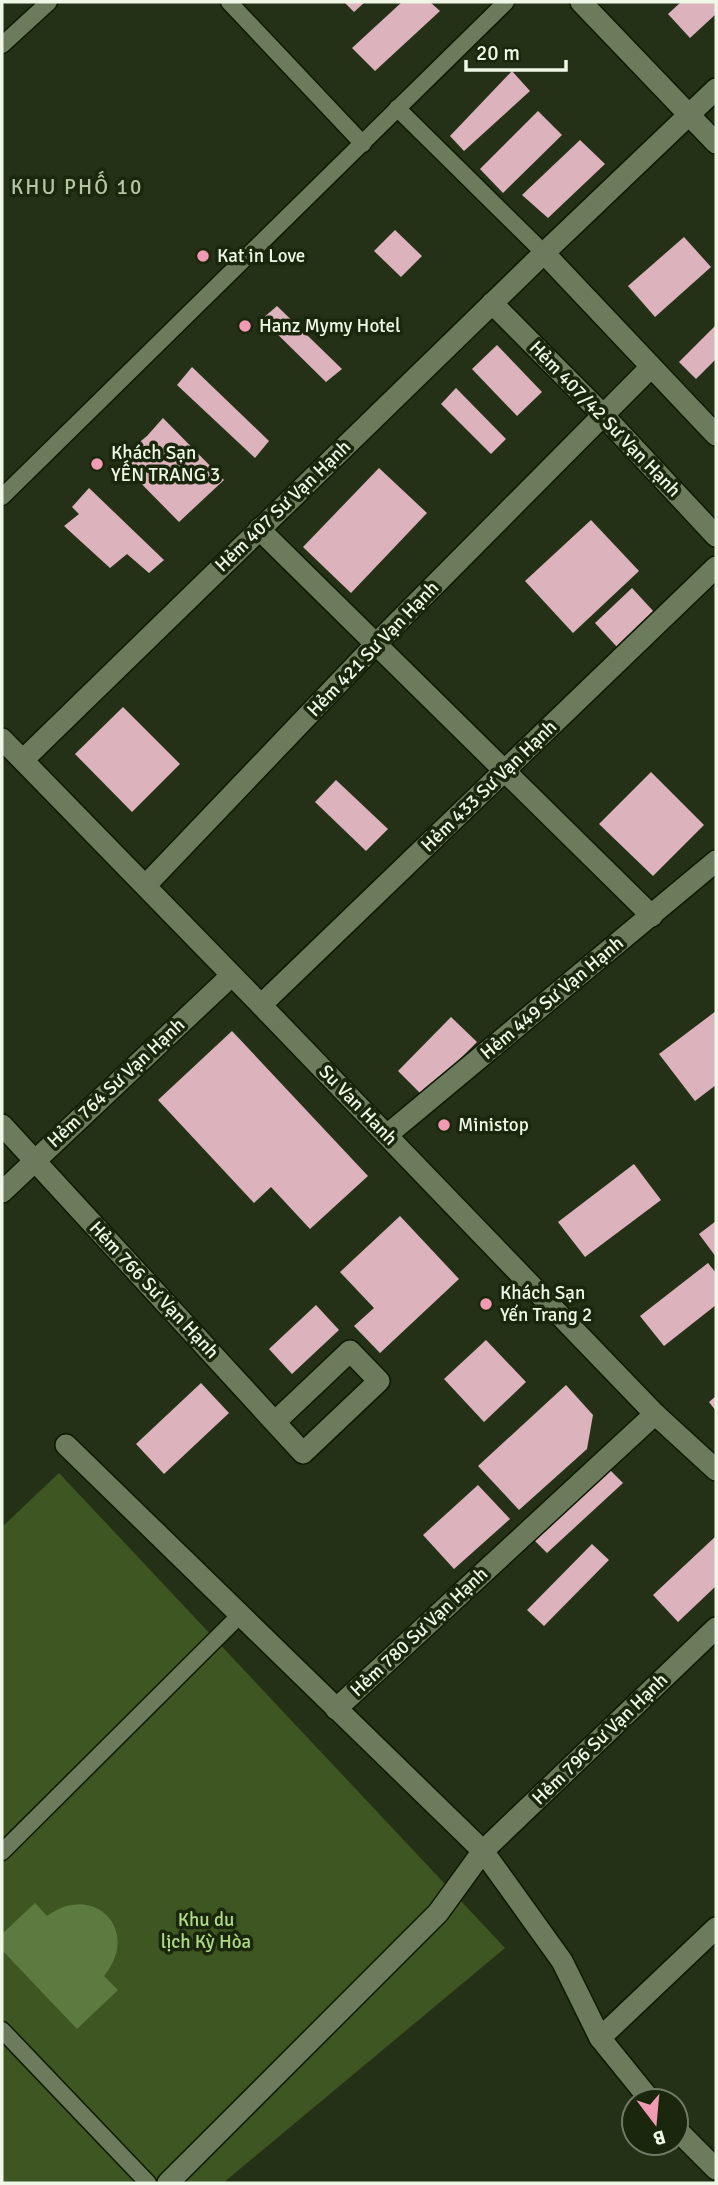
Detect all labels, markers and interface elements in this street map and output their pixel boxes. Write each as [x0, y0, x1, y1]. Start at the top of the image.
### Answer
scale bar [466, 28, 566, 72]
text: 20 m [476, 40, 520, 66]
district label: KHU PHỐ 10 [11, 170, 143, 200]
place label: Kat in Love [217, 244, 305, 268]
marker: Kat in Love [195, 248, 211, 264]
place label: Hanz Mymy Hotel [259, 314, 401, 338]
marker: Hanz Mymy Hotel [237, 318, 253, 334]
street label: Hẻm 407/42 Sư Vạn Hạnh [524, 336, 686, 502]
street label: Hẻm 407 Sư Vạn Hạnh [210, 435, 356, 577]
place label: Khách Sạn YẾN TRANG 3 [111, 441, 220, 487]
marker: Khách Sạn YẾN TRANG 3 [89, 456, 105, 472]
street label: Hẻm 421 Sư Vạn Hạnh [302, 576, 444, 722]
street label: Hẻm 433 Sư Vạn Hạnh [416, 715, 562, 857]
street label: Hẻm 449 Sư Vạn Hạnh [476, 931, 628, 1065]
street label: Hẻm 764 Sư Vạn Hạnh [42, 1013, 190, 1153]
street label: Su Van Hanh [314, 1060, 402, 1150]
place label: Ministop [458, 1113, 529, 1137]
marker: Ministop [436, 1117, 452, 1133]
street label: Hẻm 766 Sư Vạn Hạnh [84, 1216, 224, 1364]
place label: Khách Sạn Yến Trang 2 [500, 1281, 592, 1327]
marker: Khách Sạn Yến Trang 2 [478, 1296, 494, 1312]
street label: Hẻm 780 Sư Vạn Hạnh [345, 1562, 493, 1702]
street label: Hẻm 796 Sư Vạn Hạnh [527, 1668, 673, 1810]
park label: Khu du lịch Kỳ Hòa [161, 1908, 251, 1954]
north arrow [620, 2087, 690, 2157]
text: B [650, 2124, 668, 2151]

